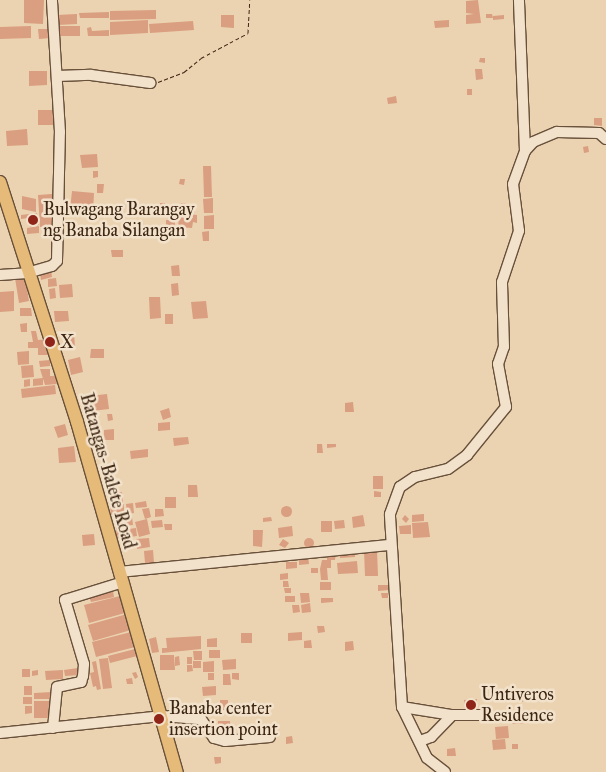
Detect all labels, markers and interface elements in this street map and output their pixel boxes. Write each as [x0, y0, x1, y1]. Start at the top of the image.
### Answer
place label: Bulwagang Barangay ng Banaba Silangan [43, 199, 194, 242]
marker: Bulwagang Barangay ng Banaba Silangan [27, 214, 39, 226]
place label: X [60, 331, 74, 353]
marker: X [44, 336, 56, 348]
street label: Batangas-Balete Road [75, 391, 141, 551]
place label: Untiveros Residence [481, 684, 554, 726]
place label: Banaba center insertion point [169, 698, 278, 741]
marker: Untiveros Residence [465, 699, 477, 711]
marker: Banaba center insertion point [153, 713, 165, 725]

